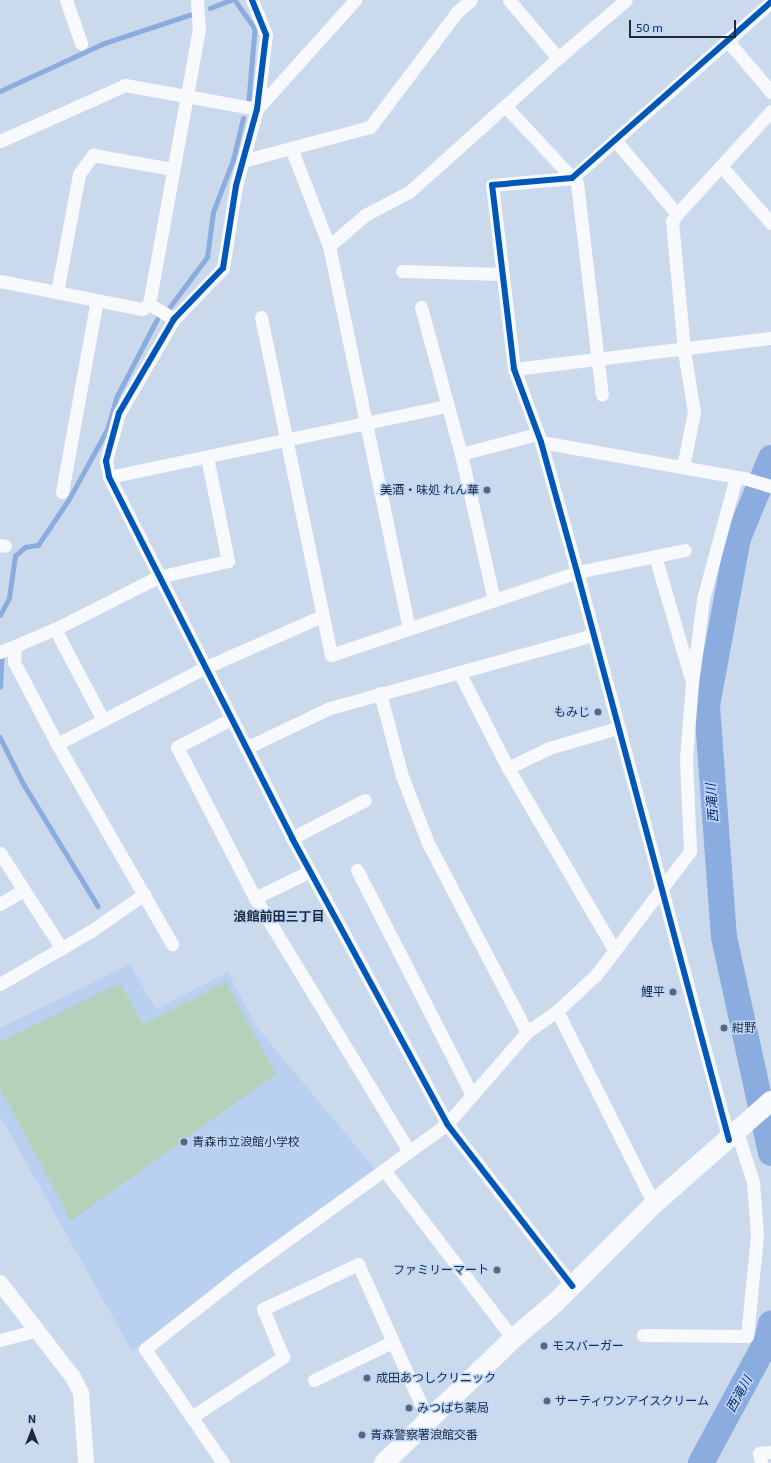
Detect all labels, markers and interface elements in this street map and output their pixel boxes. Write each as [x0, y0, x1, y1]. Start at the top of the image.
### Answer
scale bar [631, 12, 738, 38]
text: 50 m [636, 20, 663, 34]
place label: 美酒・味処 れん華 [380, 483, 479, 497]
marker: 美酒・味処 れん華 [482, 485, 492, 495]
place label: もみじ [554, 705, 590, 719]
marker: もみじ [593, 707, 603, 717]
water label: 西滝川 [703, 783, 721, 823]
district label: 浪館前田三丁目 [234, 908, 324, 924]
place label: 鯉平 [641, 985, 665, 999]
marker: 鯉平 [668, 987, 678, 997]
place label: 紺野 [732, 1021, 756, 1035]
marker: 紺野 [719, 1023, 729, 1033]
place label: 青森市立浪館小学校 [192, 1135, 300, 1149]
marker: 青森市立浪館小学校 [179, 1137, 189, 1147]
place label: ファミリーマート [393, 1263, 489, 1277]
marker: ファミリーマート [492, 1265, 502, 1275]
place label: モスバーガー [552, 1339, 624, 1353]
marker: モスバーガー [539, 1341, 549, 1351]
place label: 成田あつしクリニック [376, 1371, 496, 1385]
marker: 成田あつしクリニック [361, 1372, 373, 1384]
water label: 西滝川 [723, 1373, 755, 1415]
place label: サーティワンアイスクリーム [555, 1394, 711, 1408]
marker: サーティワンアイスクリーム [542, 1396, 552, 1406]
place label: みつばち薬局 [417, 1401, 489, 1415]
marker: みつばち薬局 [404, 1403, 414, 1413]
north arrow [12, 1411, 52, 1451]
text: N [28, 1412, 36, 1425]
place label: 青森警察署浪館交番 [370, 1428, 478, 1442]
marker: 青森警察署浪館交番 [357, 1430, 367, 1440]

